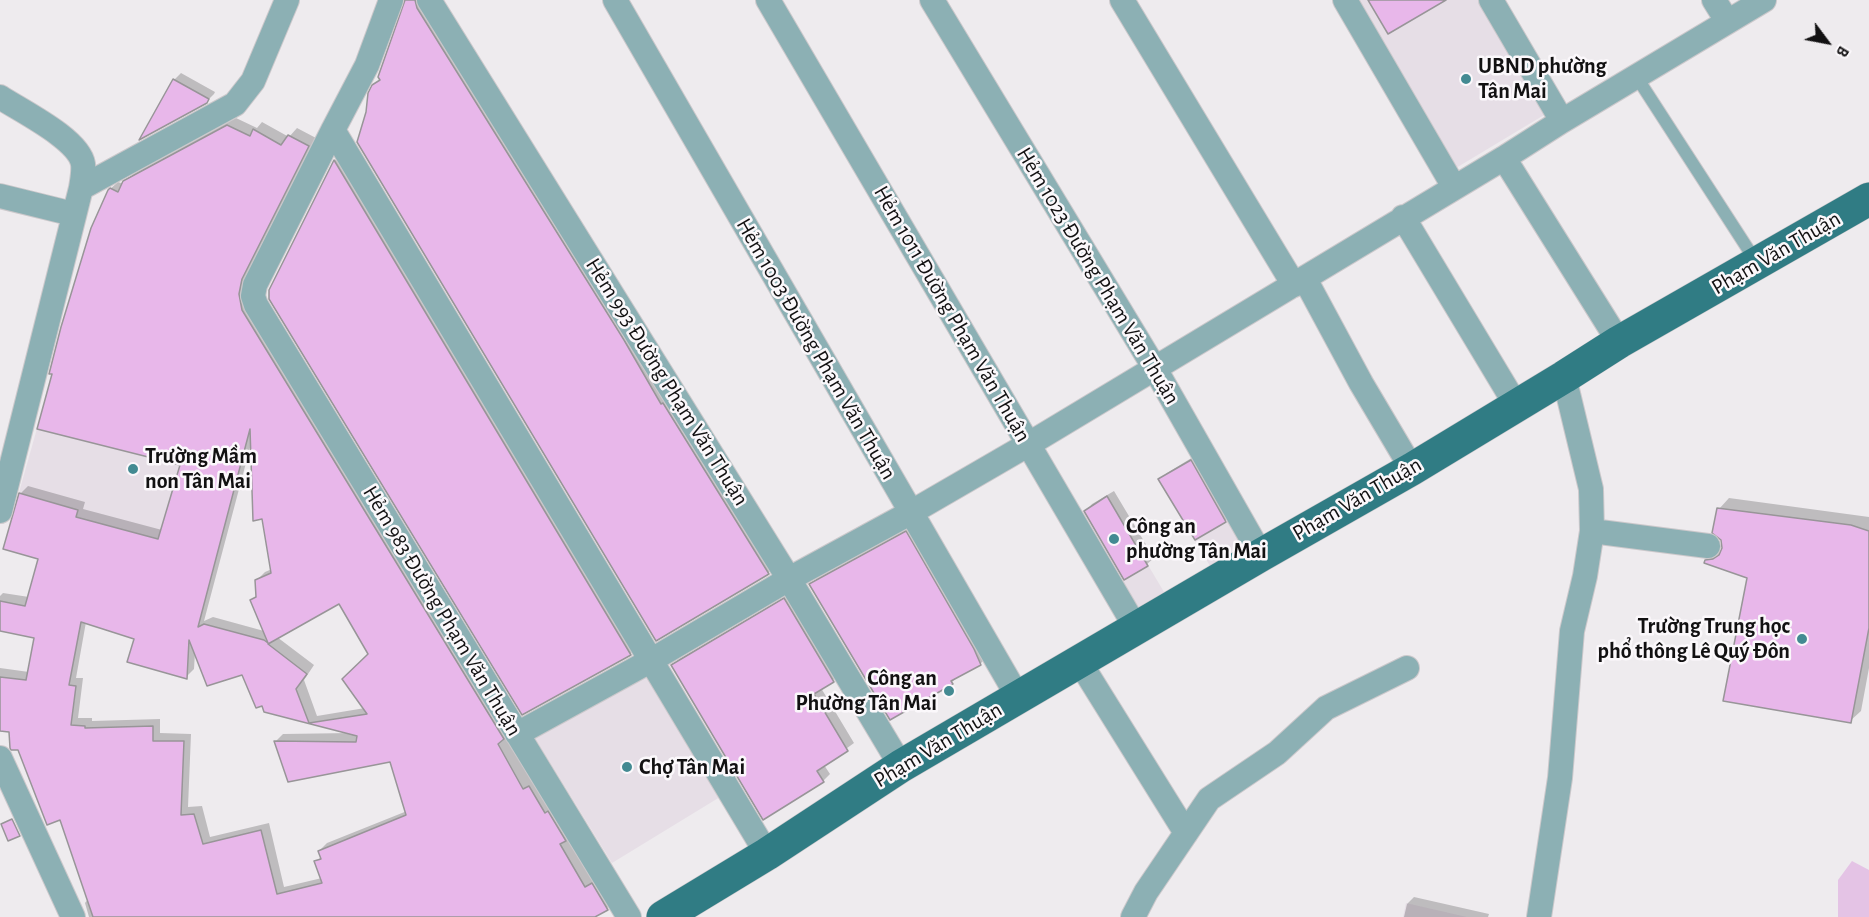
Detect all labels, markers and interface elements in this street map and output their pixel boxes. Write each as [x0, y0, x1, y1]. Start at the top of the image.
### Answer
north arrow [1797, 12, 1857, 72]
text: B [1833, 43, 1852, 60]
place label: UBND phường Tân Mai [1478, 53, 1607, 104]
marker: UBND phường Tân Mai [1459, 72, 1473, 86]
street label: Hẻm 1023 Đường Phạm Văn Thuận [1011, 143, 1185, 409]
street label: Hẻm 1011 Đường Phạm Văn Thuận [868, 181, 1036, 447]
street label: Phạm Văn Thuận [1707, 205, 1845, 301]
street label: Hẻm 1003 Đường Phạm Văn Thuận [730, 214, 902, 484]
street label: Hẻm 993 Đường Phạm Văn Thuận [580, 253, 754, 511]
place label: Trường Mầm non Tân Mai [145, 443, 257, 494]
street label: Phạm Văn Thuận [1288, 451, 1426, 547]
marker: Trường Mầm non Tân Mai [126, 462, 140, 476]
street label: Hẻm 983 Đường Phạm Văn Thuận [357, 481, 527, 741]
place label: Công an phường Tân Mai [1126, 513, 1267, 564]
marker: Công an phường Tân Mai [1107, 532, 1121, 546]
place label: Trường Trung học phổ thông Lê Quý Đôn [1598, 613, 1790, 664]
marker: Trường Trung học phổ thông Lê Quý Đôn [1795, 632, 1809, 646]
place label: Công an Phường Tân Mai [795, 665, 937, 716]
marker: Công an Phường Tân Mai [942, 684, 956, 698]
street label: Phạm Văn Thuận [869, 696, 1007, 794]
place label: Chợ Tân Mai [639, 754, 745, 780]
marker: Chợ Tân Mai [620, 760, 634, 774]

